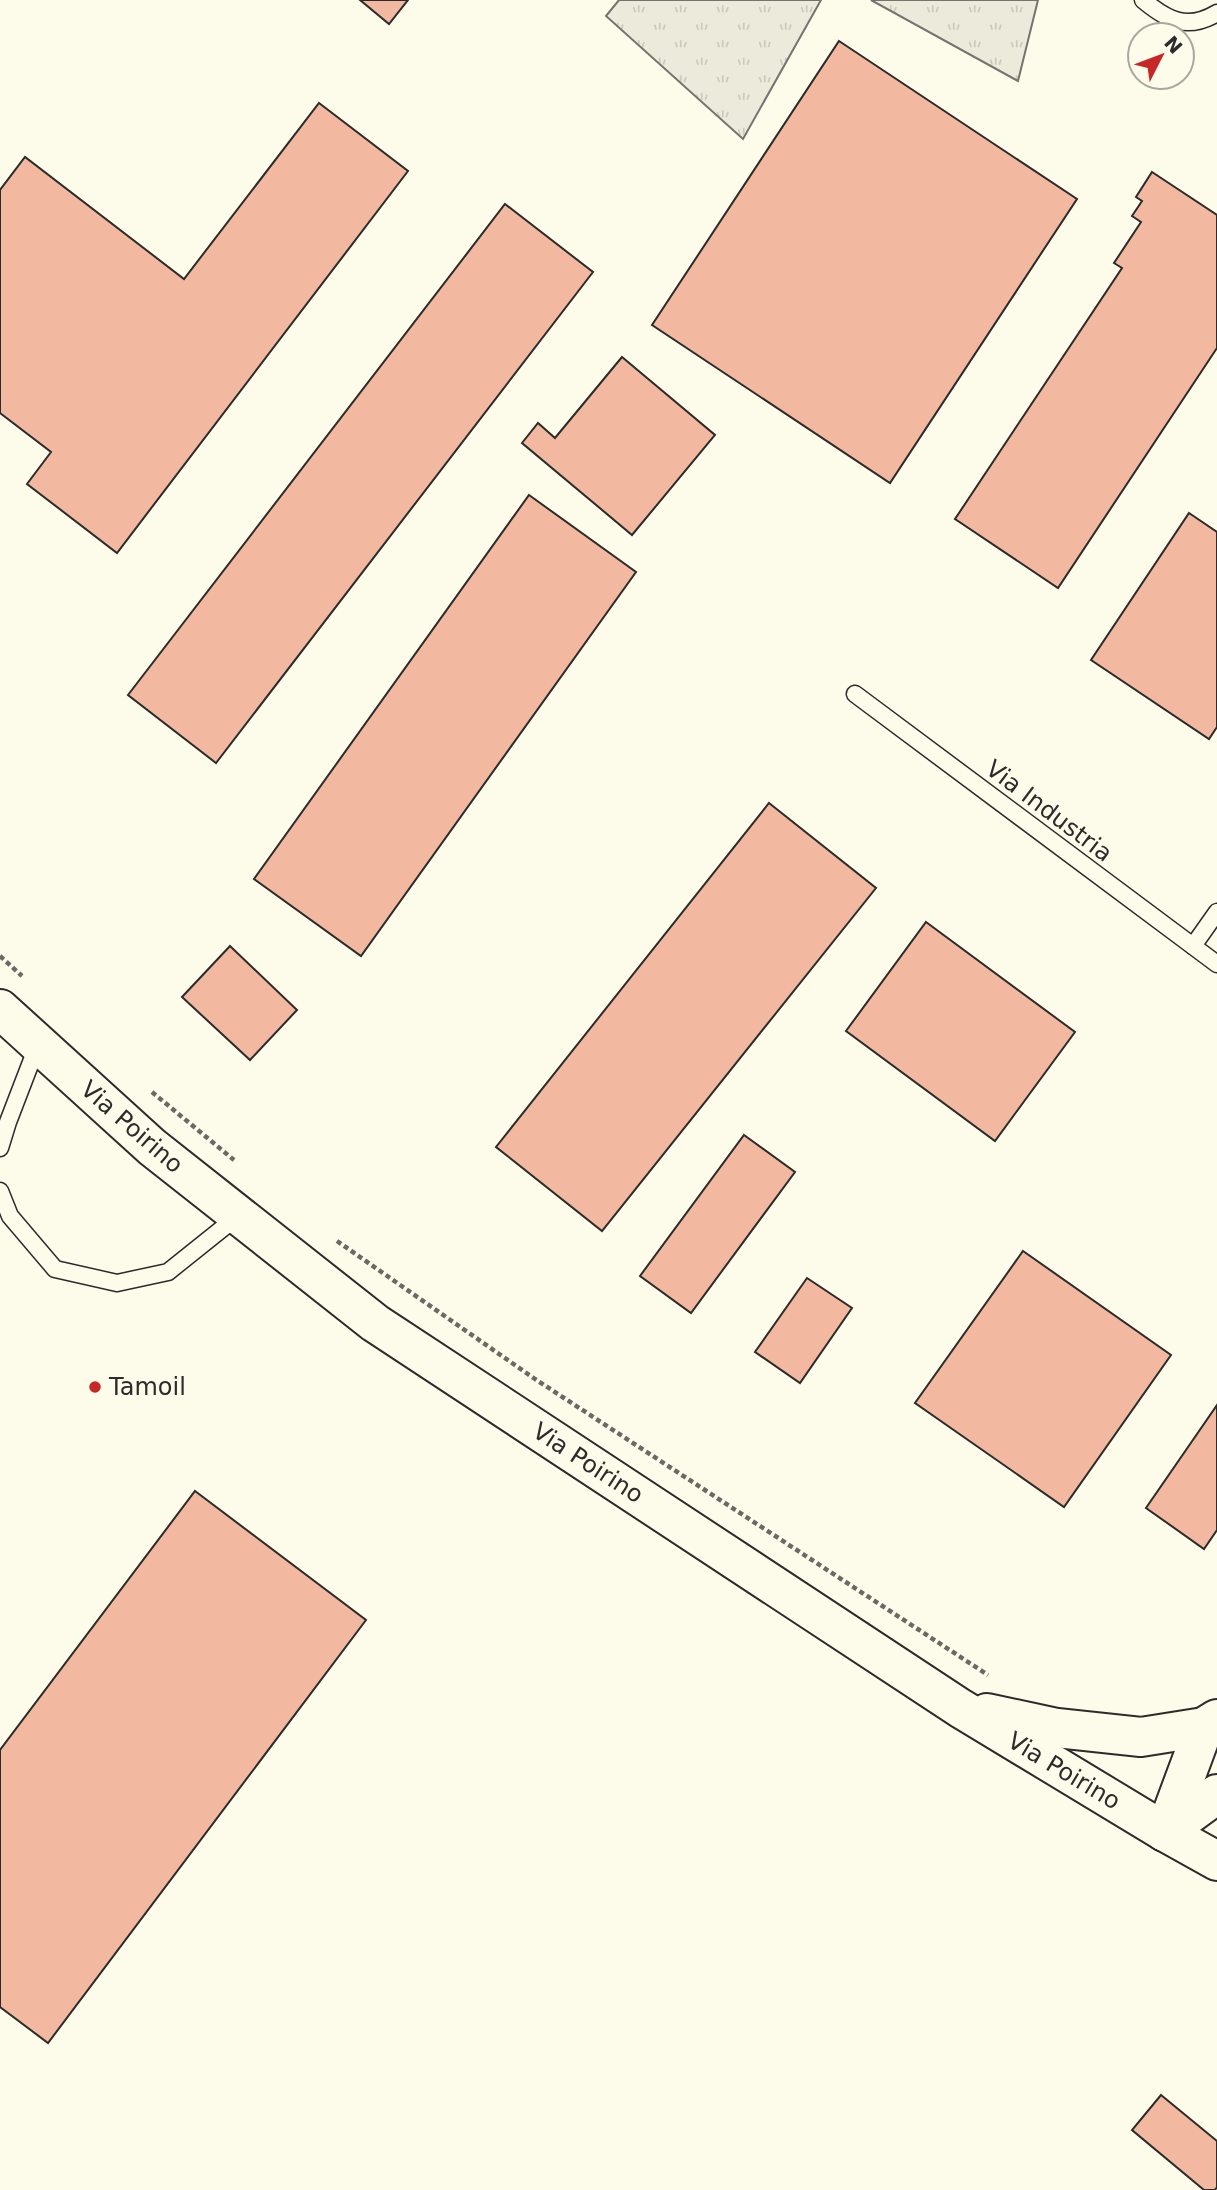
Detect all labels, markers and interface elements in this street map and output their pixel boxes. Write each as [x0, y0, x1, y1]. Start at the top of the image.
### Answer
north arrow [1126, 21, 1196, 91]
text: N [1160, 31, 1187, 58]
street label: Via Industria [980, 754, 1118, 868]
street label: Via Poirino [75, 1075, 189, 1179]
place label: Tamoil [108, 1373, 186, 1401]
marker: Tamoil [87, 1379, 103, 1395]
street label: Via Poirino [527, 1417, 649, 1509]
street label: Via Poirino [1003, 1726, 1125, 1816]

